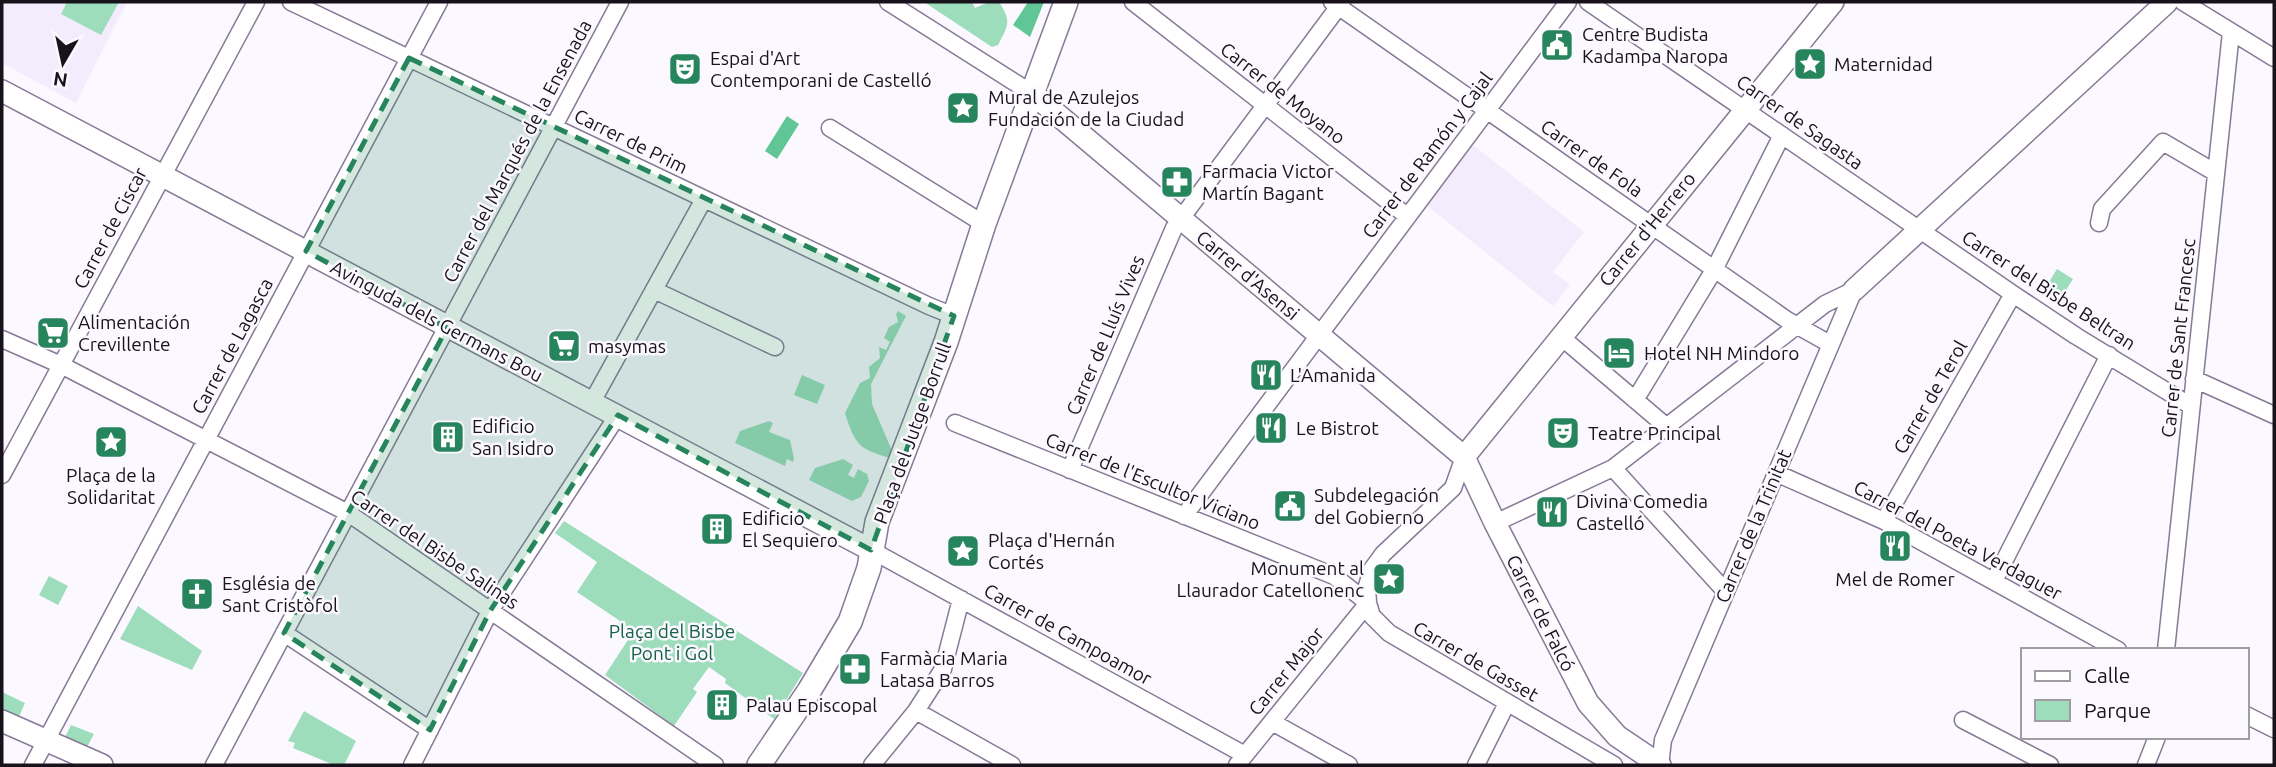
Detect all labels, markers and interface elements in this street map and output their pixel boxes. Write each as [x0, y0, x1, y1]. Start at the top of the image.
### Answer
street label: Carrer del Marqués de la Ensenada [438, 16, 596, 286]
place label: Centre Budista Kadampa Naropa [1582, 23, 1728, 67]
public building icon: Centre Budista Kadampa Naropa [1538, 26, 1576, 64]
north arrow [28, 28, 98, 98]
street label: Carrer de Moyano [1216, 37, 1350, 149]
place icon: Maternidad [1791, 45, 1829, 83]
place label: Espai d'Art Contemporani de Castelló [710, 47, 932, 91]
theatre icon: Espai d'Art Contemporani de Castelló [666, 50, 704, 88]
place label: Maternidad [1834, 53, 1933, 75]
text: N [52, 68, 69, 92]
street label: Carrer de Ramón y Cajal [1357, 68, 1497, 242]
street label: Carrer de Sagasta [1732, 70, 1868, 174]
place label: Mural de Azulejos Fundación de la Ciudad [988, 86, 1184, 130]
place icon: Mural de Azulejos Fundación de la Ciudad [944, 89, 982, 127]
street label: Carrer de Prim [571, 104, 691, 178]
street label: Carrer de Fola [1537, 115, 1647, 201]
place label: Farmacia Victor Martín Bagant [1202, 160, 1334, 204]
pharmacy icon: Farmacia Victor Martín Bagant [1158, 163, 1196, 201]
street label: Carrer de Ciscar [69, 164, 151, 292]
street label: Carrer d'Herrero [1594, 168, 1700, 290]
street label: Carrer d'Asensi [1192, 226, 1304, 324]
street label: Carrer del Bisbe Beltran [1958, 226, 2140, 354]
street label: Carrer de Sant Francesc [2157, 237, 2199, 439]
street label: Carrer de Lluís Vives [1061, 252, 1149, 418]
street label: Avinguda dels Germans Bou [327, 256, 547, 386]
street label: Carrer de Lagasca [187, 274, 277, 418]
place label: Alimentación Crevillente [78, 311, 190, 355]
supermarket icon: Alimentación Crevillente [34, 314, 72, 352]
supermarket icon: masymas [545, 327, 583, 365]
hotel icon: Hotel NH Mindoro [1600, 334, 1638, 372]
place label: masymas [588, 335, 666, 357]
street label: Carrer de Terol [1889, 336, 1971, 458]
street label: Plaça del Jutge Borrull [869, 339, 955, 527]
place label: Hotel NH Mindoro [1644, 342, 1799, 364]
restaurant icon: L'Amanida [1247, 356, 1285, 394]
place label: L'Amanida [1290, 364, 1376, 386]
restaurant icon: Le Bistrot [1252, 409, 1290, 447]
theatre icon: Teatre Principal [1544, 414, 1582, 452]
place label: Edificio San Isidro [472, 415, 554, 459]
place label: Le Bistrot [1296, 417, 1379, 439]
building icon: Edificio San Isidro [429, 418, 467, 456]
place label: Teatre Principal [1588, 422, 1721, 444]
place icon: Plaça de la Solidaritat [92, 423, 130, 461]
street label: Carrer de l'Escultor Viciano [1042, 428, 1264, 534]
street label: Carrer de la Trinitat [1711, 445, 1796, 606]
place label: Plaça de la Solidaritat [66, 464, 156, 508]
street label: Carrer del Poeta Verdaguer [1850, 476, 2066, 604]
place label: Subdelegación del Gobierno [1314, 484, 1439, 528]
street label: Carrer del Bisbe Salinas [347, 485, 523, 613]
public building icon: Subdelegación del Gobierno [1271, 487, 1309, 525]
place label: Divina Comedia Castelló [1576, 490, 1708, 534]
restaurant icon: Divina Comedia Castelló [1533, 493, 1571, 531]
place label: Edificio El Sequiero [742, 507, 838, 551]
building icon: Edificio El Sequiero [698, 510, 736, 548]
restaurant icon: Mel de Romer [1876, 527, 1914, 565]
place label: Plaça d'Hernán Cortés [988, 529, 1115, 573]
place icon: Plaça d'Hernán Cortés [944, 532, 982, 570]
street label: Carrer de Falcó [1502, 551, 1580, 675]
place label: Monument al Llaurador Catellonenc [1177, 557, 1364, 601]
place icon: Monument al Llaurador Catellonenc [1370, 560, 1408, 598]
place label: Mel de Romer [1835, 568, 1955, 590]
place label: Església de Sant Cristòfol [222, 572, 338, 616]
church icon: Església de Sant Cristòfol [178, 575, 216, 613]
street label: Carrer de Campoamor [980, 579, 1156, 689]
street label: Carrer de Gasset [1410, 616, 1543, 706]
park label: Plaça del Bisbe Pont i Gol [609, 620, 735, 664]
street label: Carrer Major [1244, 622, 1328, 720]
place label: Farmàcia Maria Latasa Barros [880, 647, 1008, 691]
legend [2021, 648, 2248, 739]
pharmacy icon: Farmàcia Maria Latasa Barros [836, 650, 874, 688]
text: Calle [2084, 663, 2130, 687]
building icon: Palau Episcopal [703, 686, 741, 724]
place label: Palau Episcopal [746, 694, 877, 716]
text: Parque [2084, 698, 2151, 722]

